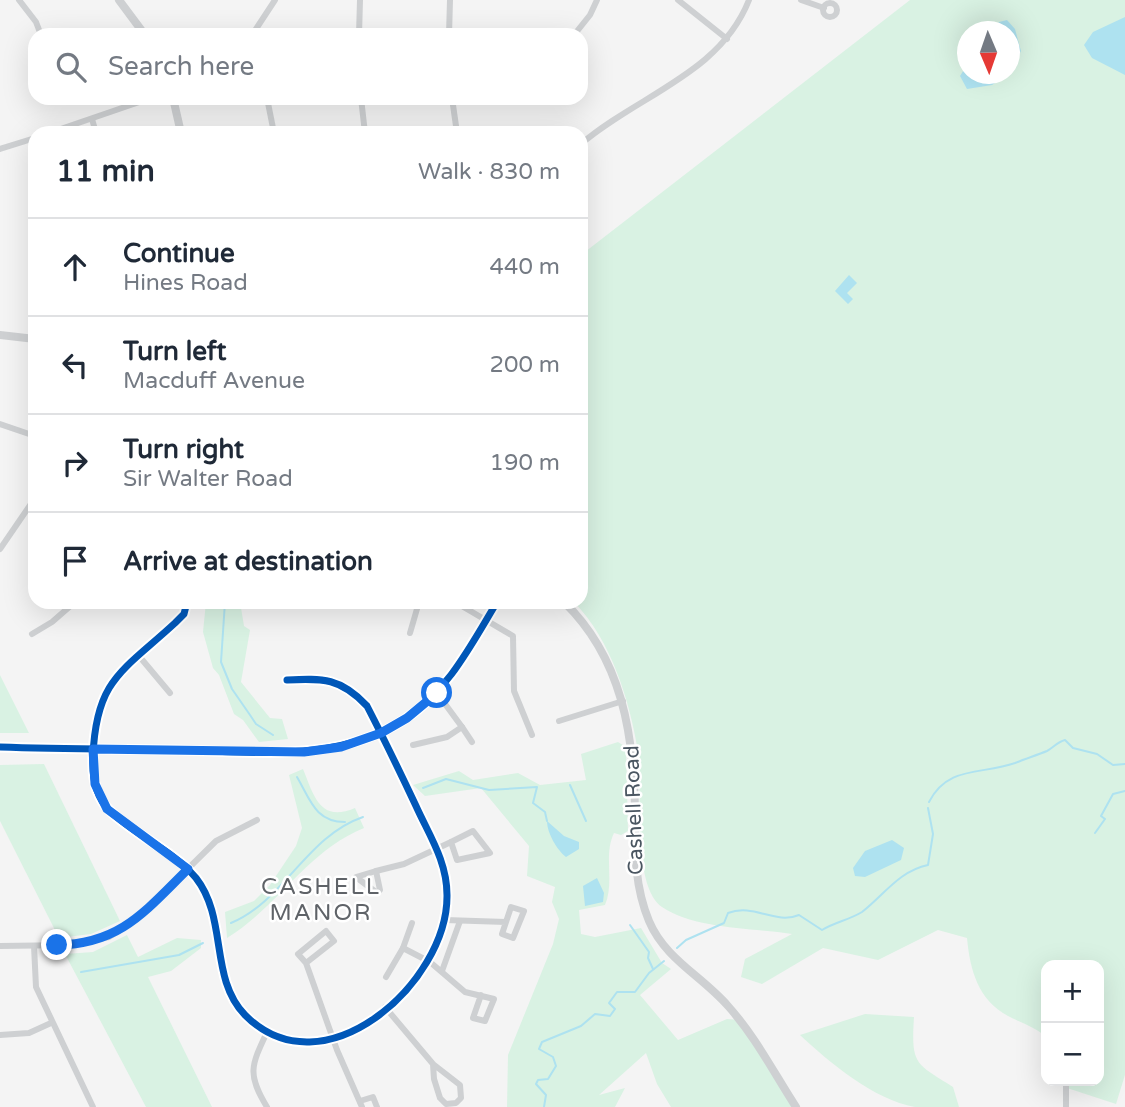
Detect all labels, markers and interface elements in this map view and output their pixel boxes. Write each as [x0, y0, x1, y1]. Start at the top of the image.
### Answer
north arrow [957, 21, 1020, 84]
search box [28, 28, 588, 105]
icon: search [52, 48, 90, 86]
text: Search here [108, 51, 254, 82]
text: 11 min [56, 153, 155, 190]
text: Walk · 830 m [418, 158, 560, 186]
text: Continue [123, 238, 235, 269]
icon: ahead [56, 248, 94, 286]
text: 440 m [490, 253, 560, 281]
text: Hines Road [123, 269, 248, 297]
text: Turn left [123, 336, 226, 367]
icon: left [56, 346, 94, 384]
text: 200 m [490, 351, 560, 379]
text: Macduff Avenue [123, 367, 305, 395]
text: Turn right [123, 434, 244, 465]
icon: right [56, 444, 94, 482]
text: 190 m [490, 449, 560, 477]
text: Sir Walter Road [123, 465, 293, 493]
icon: arrive [56, 542, 94, 580]
text: Arrive at destination [123, 546, 373, 577]
route start [421, 677, 452, 708]
street label: Cashell Road [619, 745, 649, 875]
district label: CASHELL MANOR [261, 873, 381, 927]
route end [41, 929, 72, 960]
map controls [1041, 960, 1104, 1086]
button: + [1041, 960, 1104, 1023]
button: − [1041, 1023, 1104, 1086]

